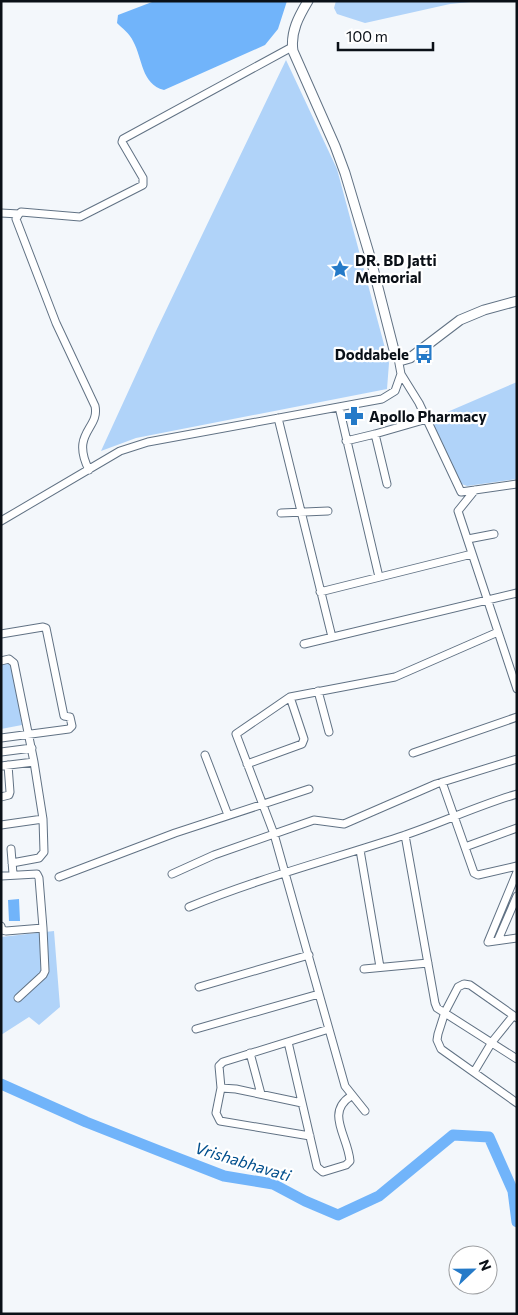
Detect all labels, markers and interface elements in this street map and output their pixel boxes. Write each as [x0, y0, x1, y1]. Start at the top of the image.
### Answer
scale bar [338, 20, 433, 52]
text: 100 m [346, 27, 388, 45]
place label: DR. BD Jatti Memorial [355, 251, 437, 286]
place icon: DR. BD Jatti Memorial [329, 258, 351, 280]
bus stop icon: Doddabele [413, 343, 435, 365]
place label: Doddabele [335, 345, 409, 363]
pharmacy icon: Apollo Pharmacy [343, 405, 365, 427]
place label: Apollo Pharmacy [369, 407, 487, 425]
water label: Vrishabhavati [193, 1137, 294, 1185]
north arrow [448, 1245, 498, 1295]
text: N [476, 1257, 495, 1273]

